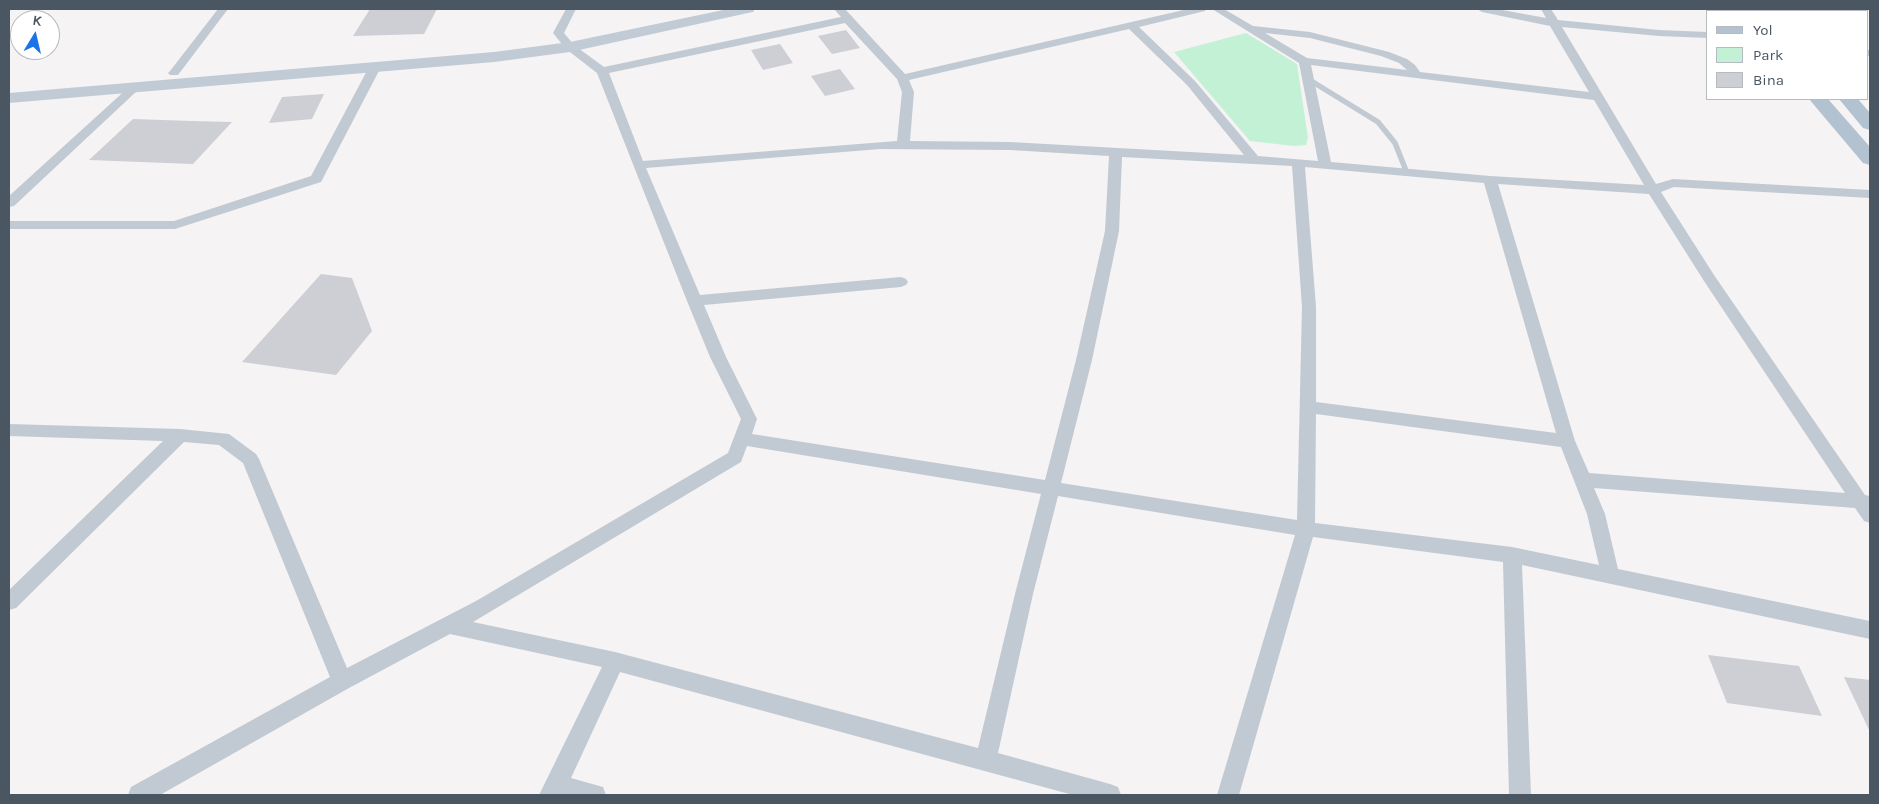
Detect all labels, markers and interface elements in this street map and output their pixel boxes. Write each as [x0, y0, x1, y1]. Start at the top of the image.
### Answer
north arrow [10, 10, 60, 60]
legend [1706, 10, 1869, 100]
text: K [31, 12, 43, 30]
text: Yol [1753, 21, 1773, 39]
text: Park [1753, 46, 1783, 64]
text: Bina [1753, 71, 1784, 89]

